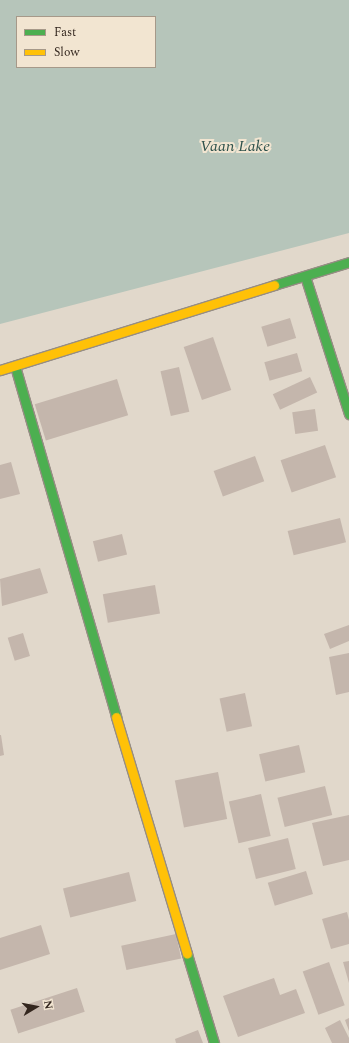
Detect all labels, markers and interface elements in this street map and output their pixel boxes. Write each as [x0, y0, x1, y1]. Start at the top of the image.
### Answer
legend [16, 16, 156, 68]
text: Fast [54, 23, 76, 42]
text: Slow [54, 43, 79, 62]
water label: Vaan Lake [200, 136, 270, 156]
north arrow [16, 987, 56, 1027]
text: N [39, 999, 57, 1011]

